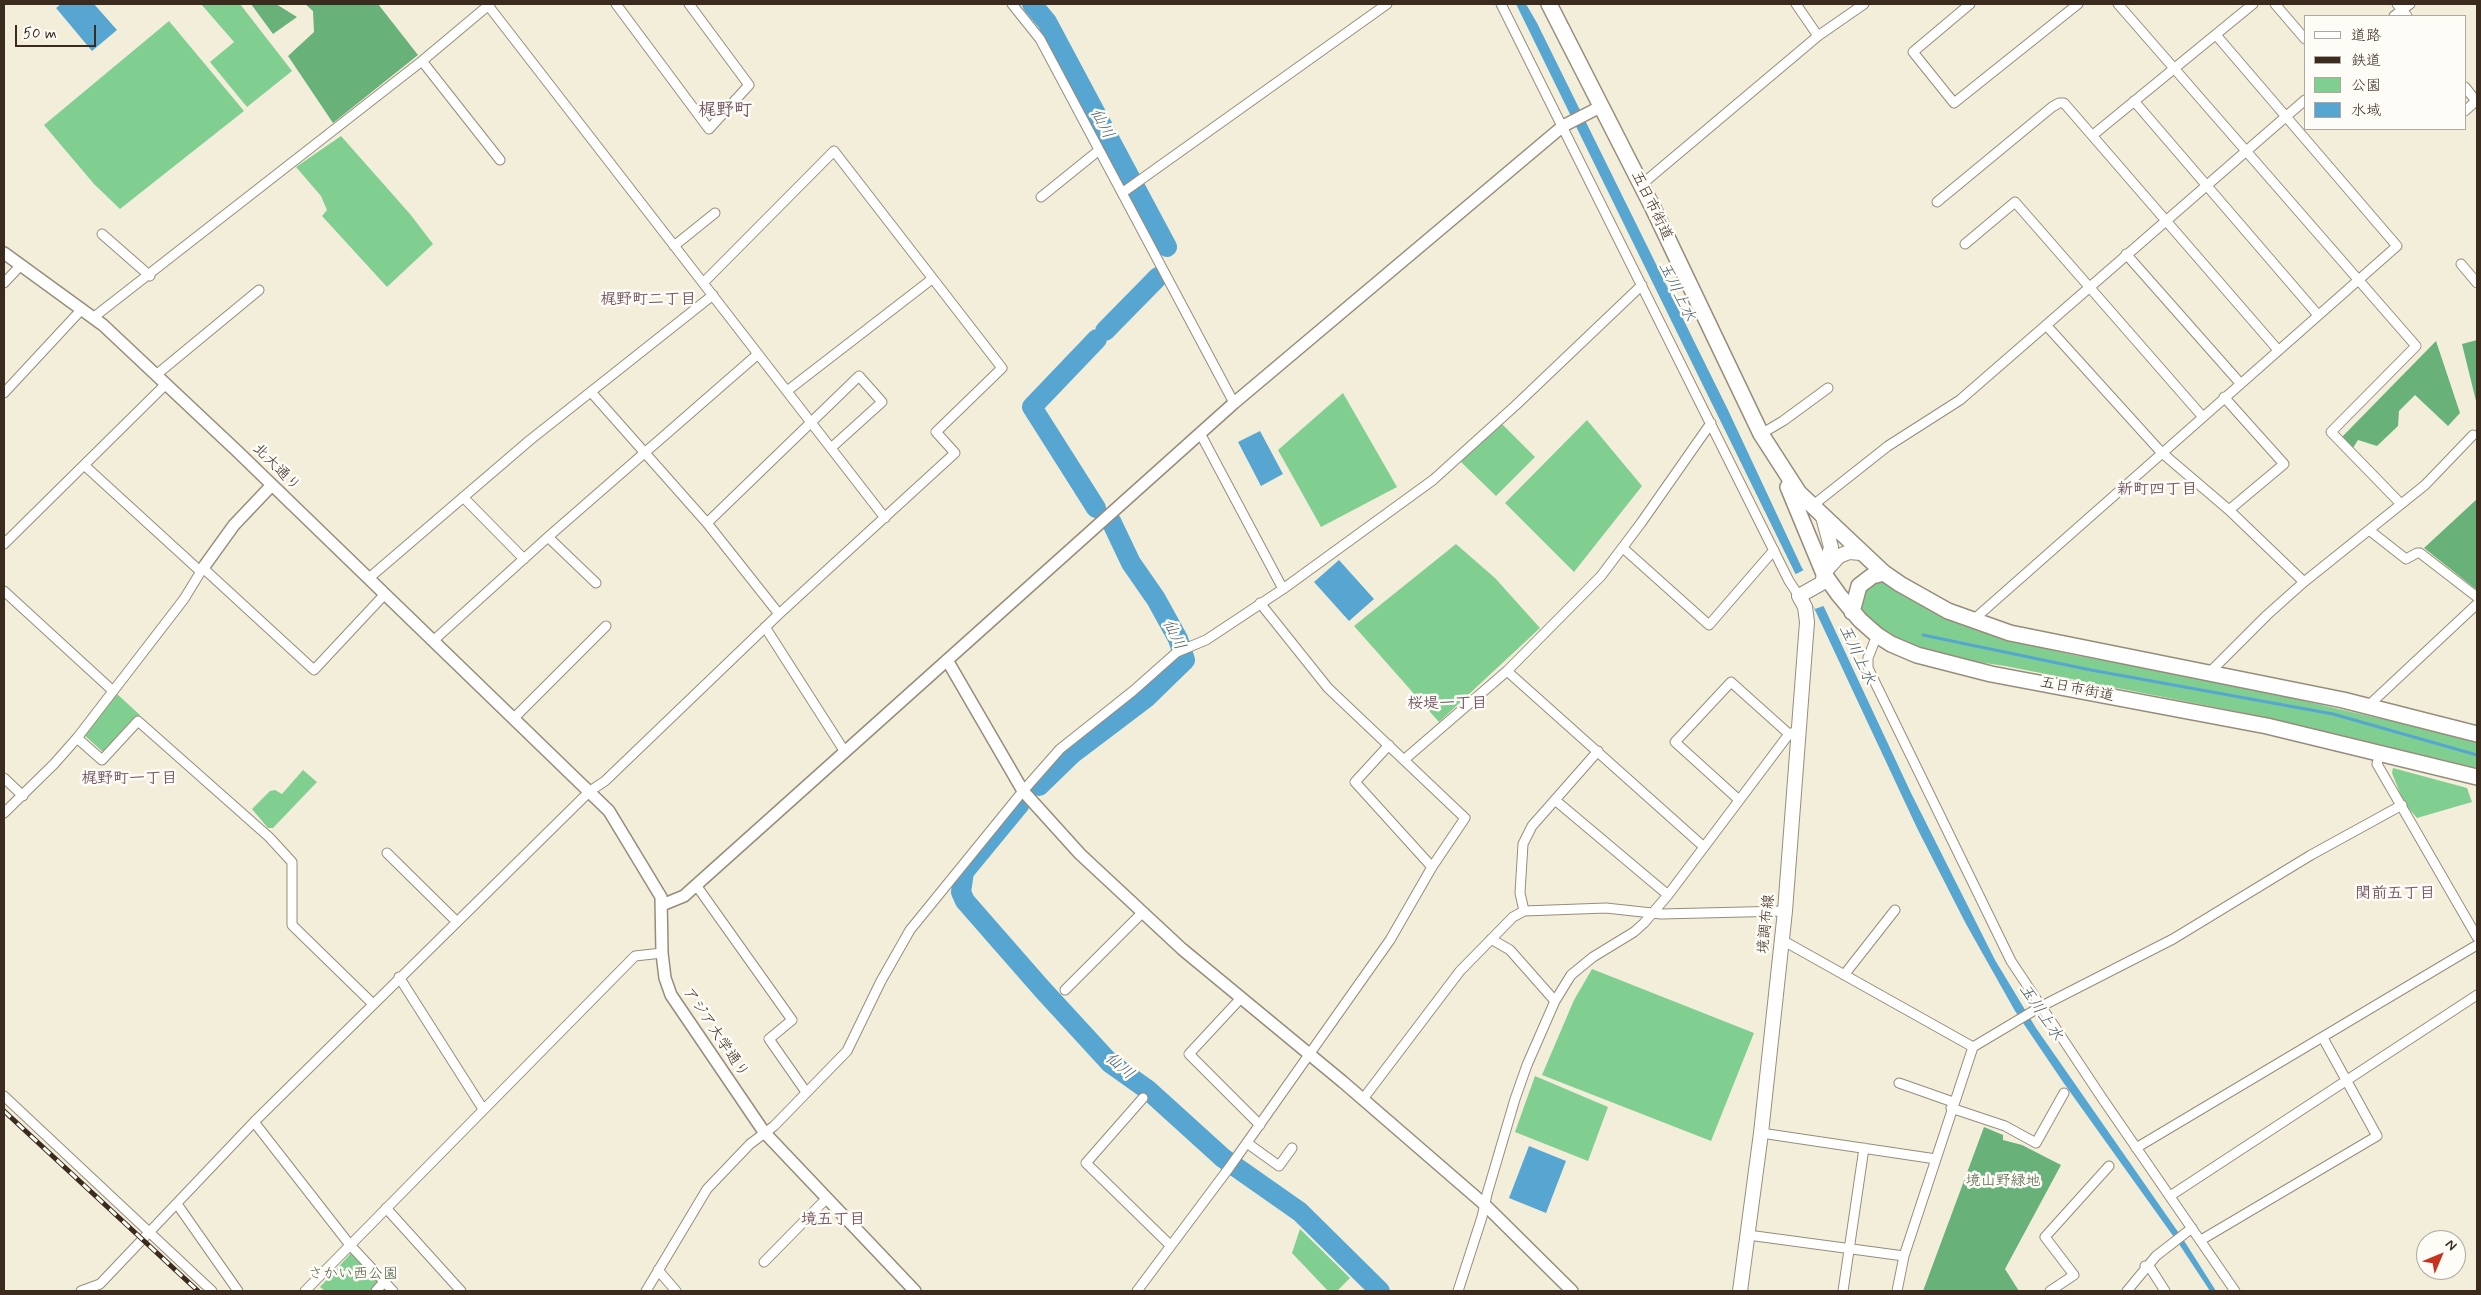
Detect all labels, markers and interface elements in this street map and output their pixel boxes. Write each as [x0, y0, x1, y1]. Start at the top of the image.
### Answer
scale bar [18, 15, 99, 47]
legend [2304, 15, 2466, 130]
text: 50 m [23, 24, 57, 44]
text: 道路 [2351, 26, 2381, 46]
text: 鉄道 [2351, 51, 2381, 71]
text: 公園 [2351, 76, 2381, 96]
district label: 梶野町 [698, 100, 752, 122]
text: 水域 [2351, 101, 2381, 121]
water label: 仙川 [1085, 105, 1117, 143]
street label: 五日市街道 [1626, 168, 1676, 244]
water label: 玉川上水 [1653, 259, 1699, 325]
district label: 梶野町二丁目 [600, 291, 696, 311]
street label: 北大通り [248, 440, 304, 496]
district label: 新町四丁目 [2117, 481, 2197, 501]
water label: 仙川 [1157, 616, 1189, 654]
water label: 玉川上水 [1834, 622, 1878, 688]
street label: 五日市街道 [2038, 674, 2116, 706]
district label: 桜堤一丁目 [1407, 695, 1487, 715]
district label: 梶野町一丁目 [81, 770, 177, 790]
district label: 関前五丁目 [2355, 885, 2435, 905]
street label: 境調布線 [1755, 893, 1779, 955]
water label: 玉川上水 [2014, 981, 2066, 1045]
street label: アジア大学通り [678, 984, 752, 1082]
water label: 仙川 [1101, 1049, 1137, 1085]
park label: 境山野緑地 [1966, 1173, 2040, 1191]
district label: 境五丁目 [801, 1211, 865, 1231]
north arrow [2416, 1230, 2466, 1280]
text: N [2441, 1235, 2461, 1255]
park label: さかい西公園 [308, 1266, 398, 1284]

